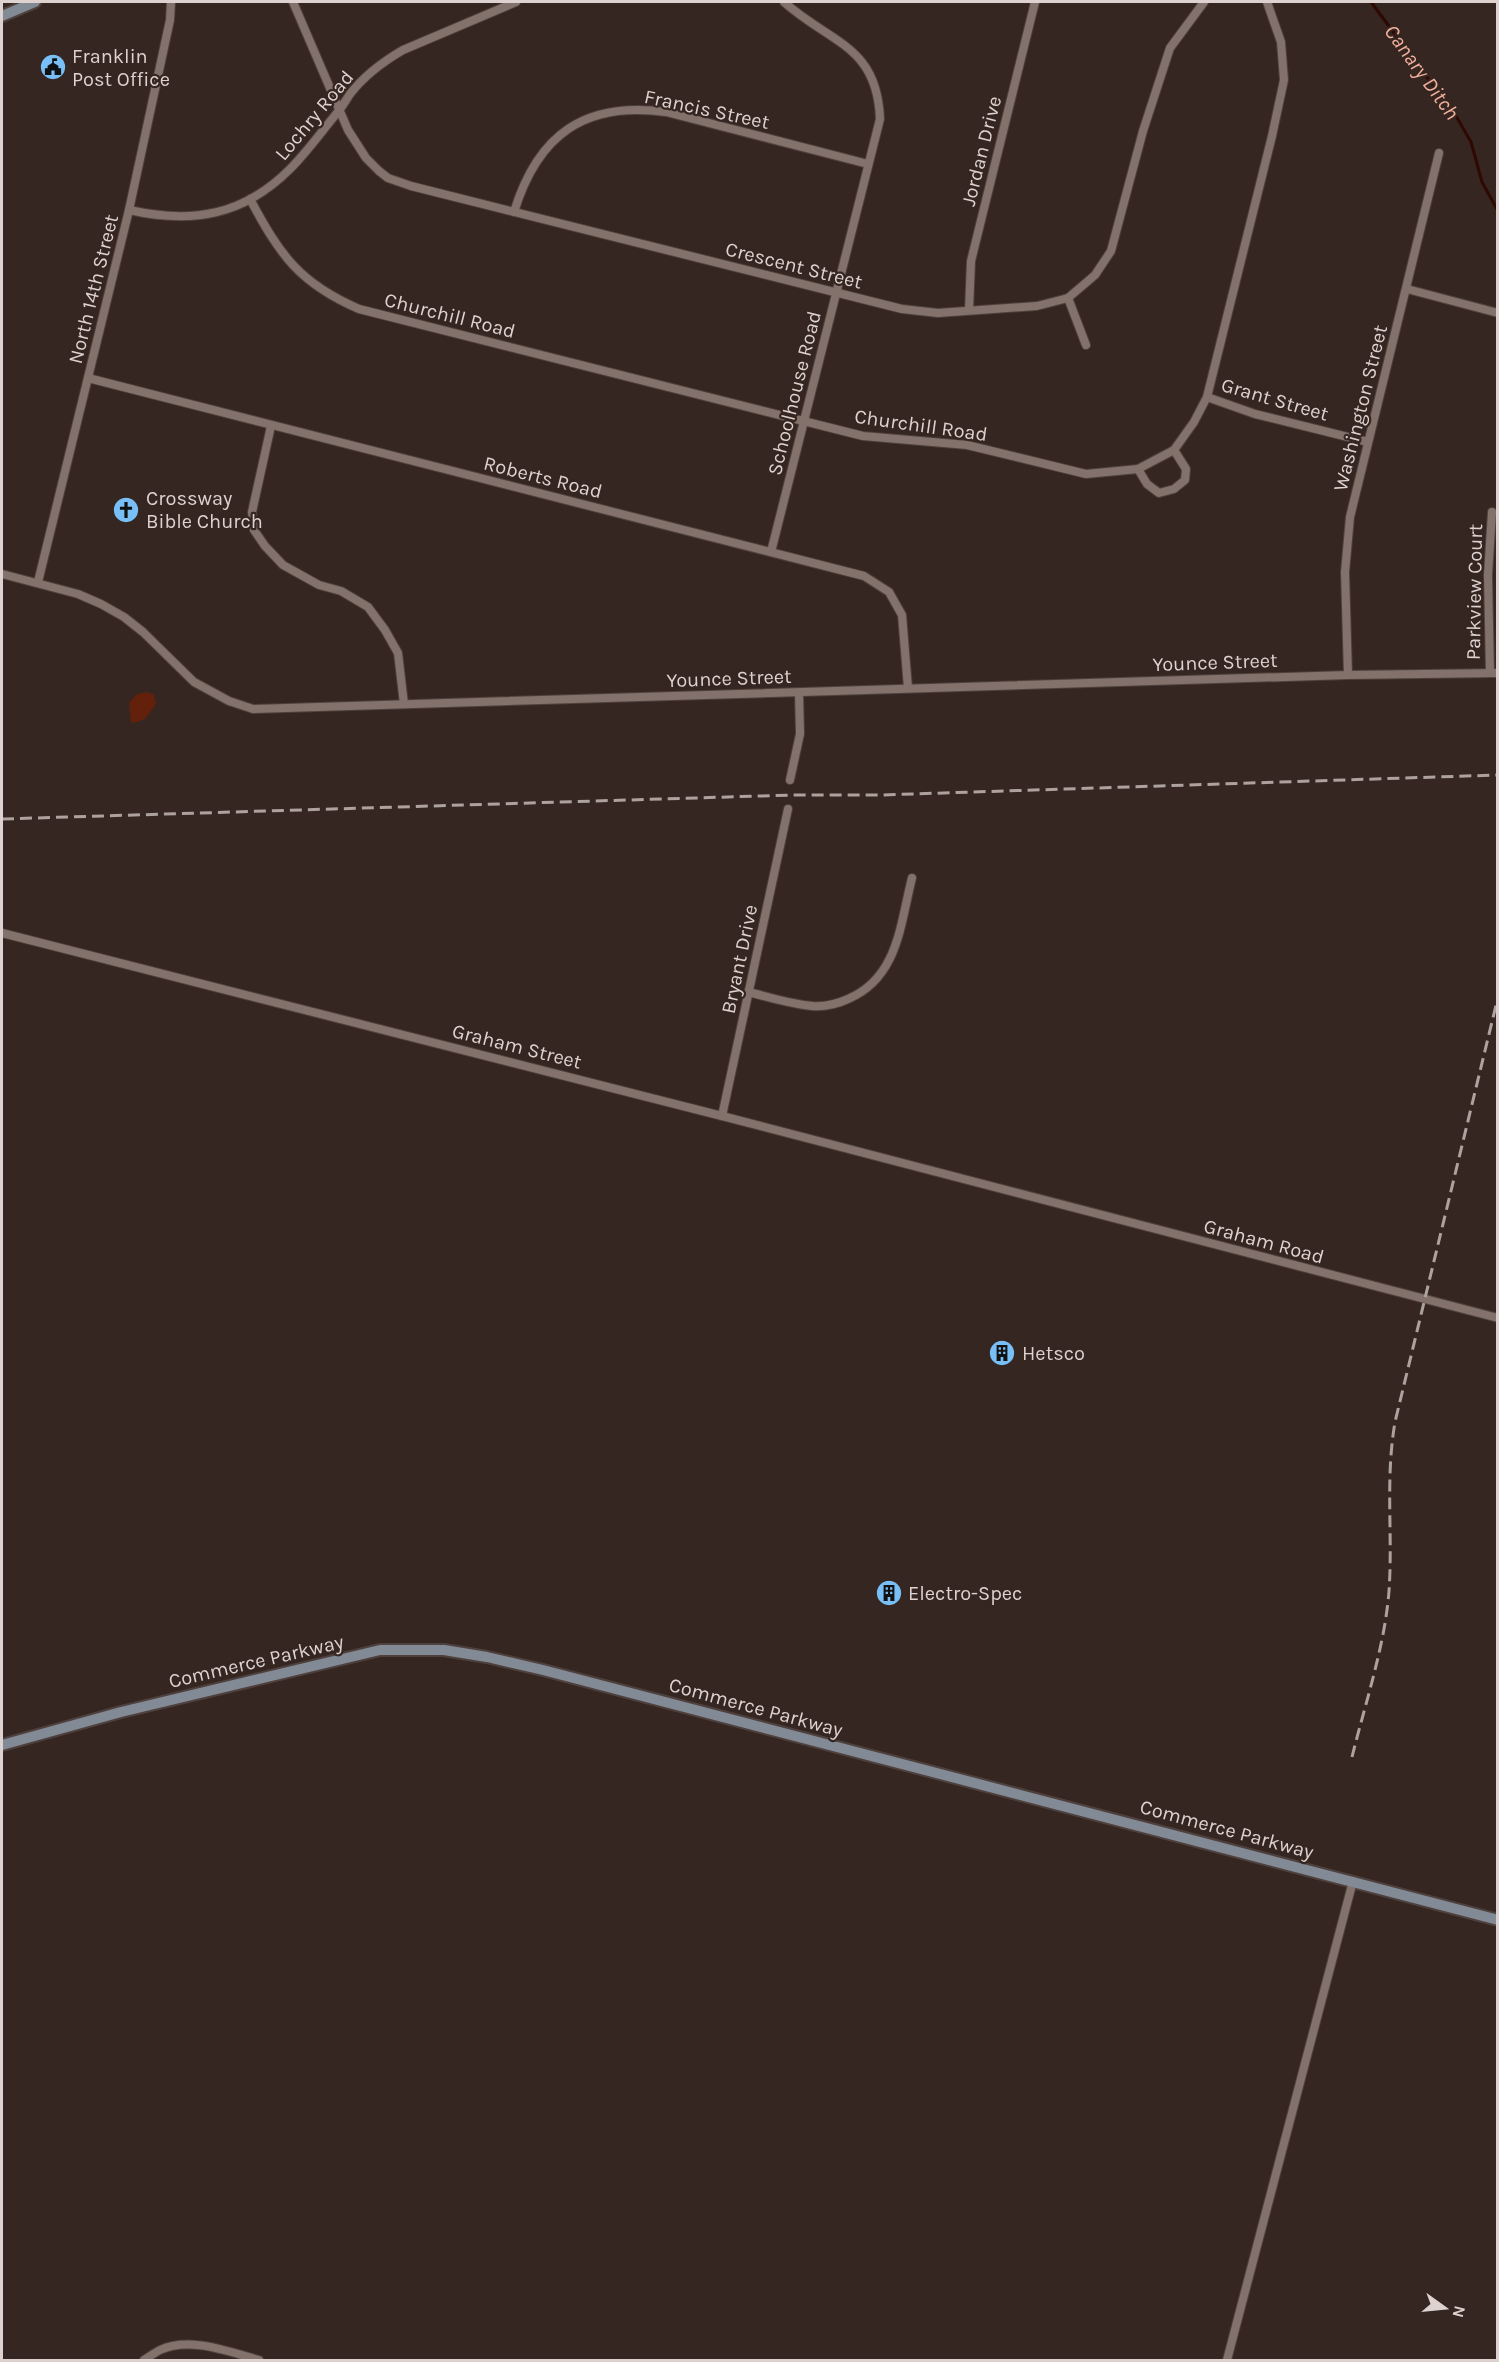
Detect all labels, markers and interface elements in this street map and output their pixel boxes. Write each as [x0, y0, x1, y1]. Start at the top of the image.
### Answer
water label: Canary Ditch [1380, 20, 1464, 124]
place label: Franklin Post Office [72, 45, 170, 91]
public building icon: Franklin Post Office [38, 52, 68, 82]
street label: Lochry Road [270, 66, 359, 165]
street label: Francis Street [642, 85, 772, 134]
street label: Jordan Drive [957, 94, 1006, 209]
street label: North 14th Street [64, 212, 123, 366]
street label: Crescent Street [723, 237, 865, 294]
street label: Churchill Road [382, 288, 518, 343]
street label: Schoolhouse Road [763, 309, 826, 478]
street label: Washington Street [1329, 322, 1392, 494]
street label: Grant Street [1219, 373, 1332, 426]
street label: Churchill Road [853, 405, 989, 446]
street label: Roberts Road [481, 452, 605, 503]
place label: Crossway Bible Church [146, 487, 263, 533]
church icon: Crossway Bible Church [111, 495, 141, 525]
street label: Parkview Court [1462, 523, 1487, 660]
street label: Younce Street [1152, 649, 1278, 676]
street label: Younce Street [666, 665, 792, 692]
street label: Bryant Drive [717, 902, 762, 1016]
street label: Graham Street [450, 1019, 584, 1074]
street label: Graham Road [1201, 1214, 1327, 1269]
building icon: Hetsco [987, 1338, 1017, 1368]
place label: Hetsco [1022, 1342, 1085, 1365]
building icon: Electro-Spec [874, 1578, 904, 1608]
place label: Electro-Spec [908, 1582, 1022, 1605]
street label: Commerce Parkway [166, 1630, 346, 1693]
street label: Commerce Parkway [667, 1673, 845, 1742]
street label: Commerce Parkway [1138, 1795, 1316, 1864]
north arrow [1415, 2278, 1475, 2338]
text: N [1448, 2304, 1470, 2320]

